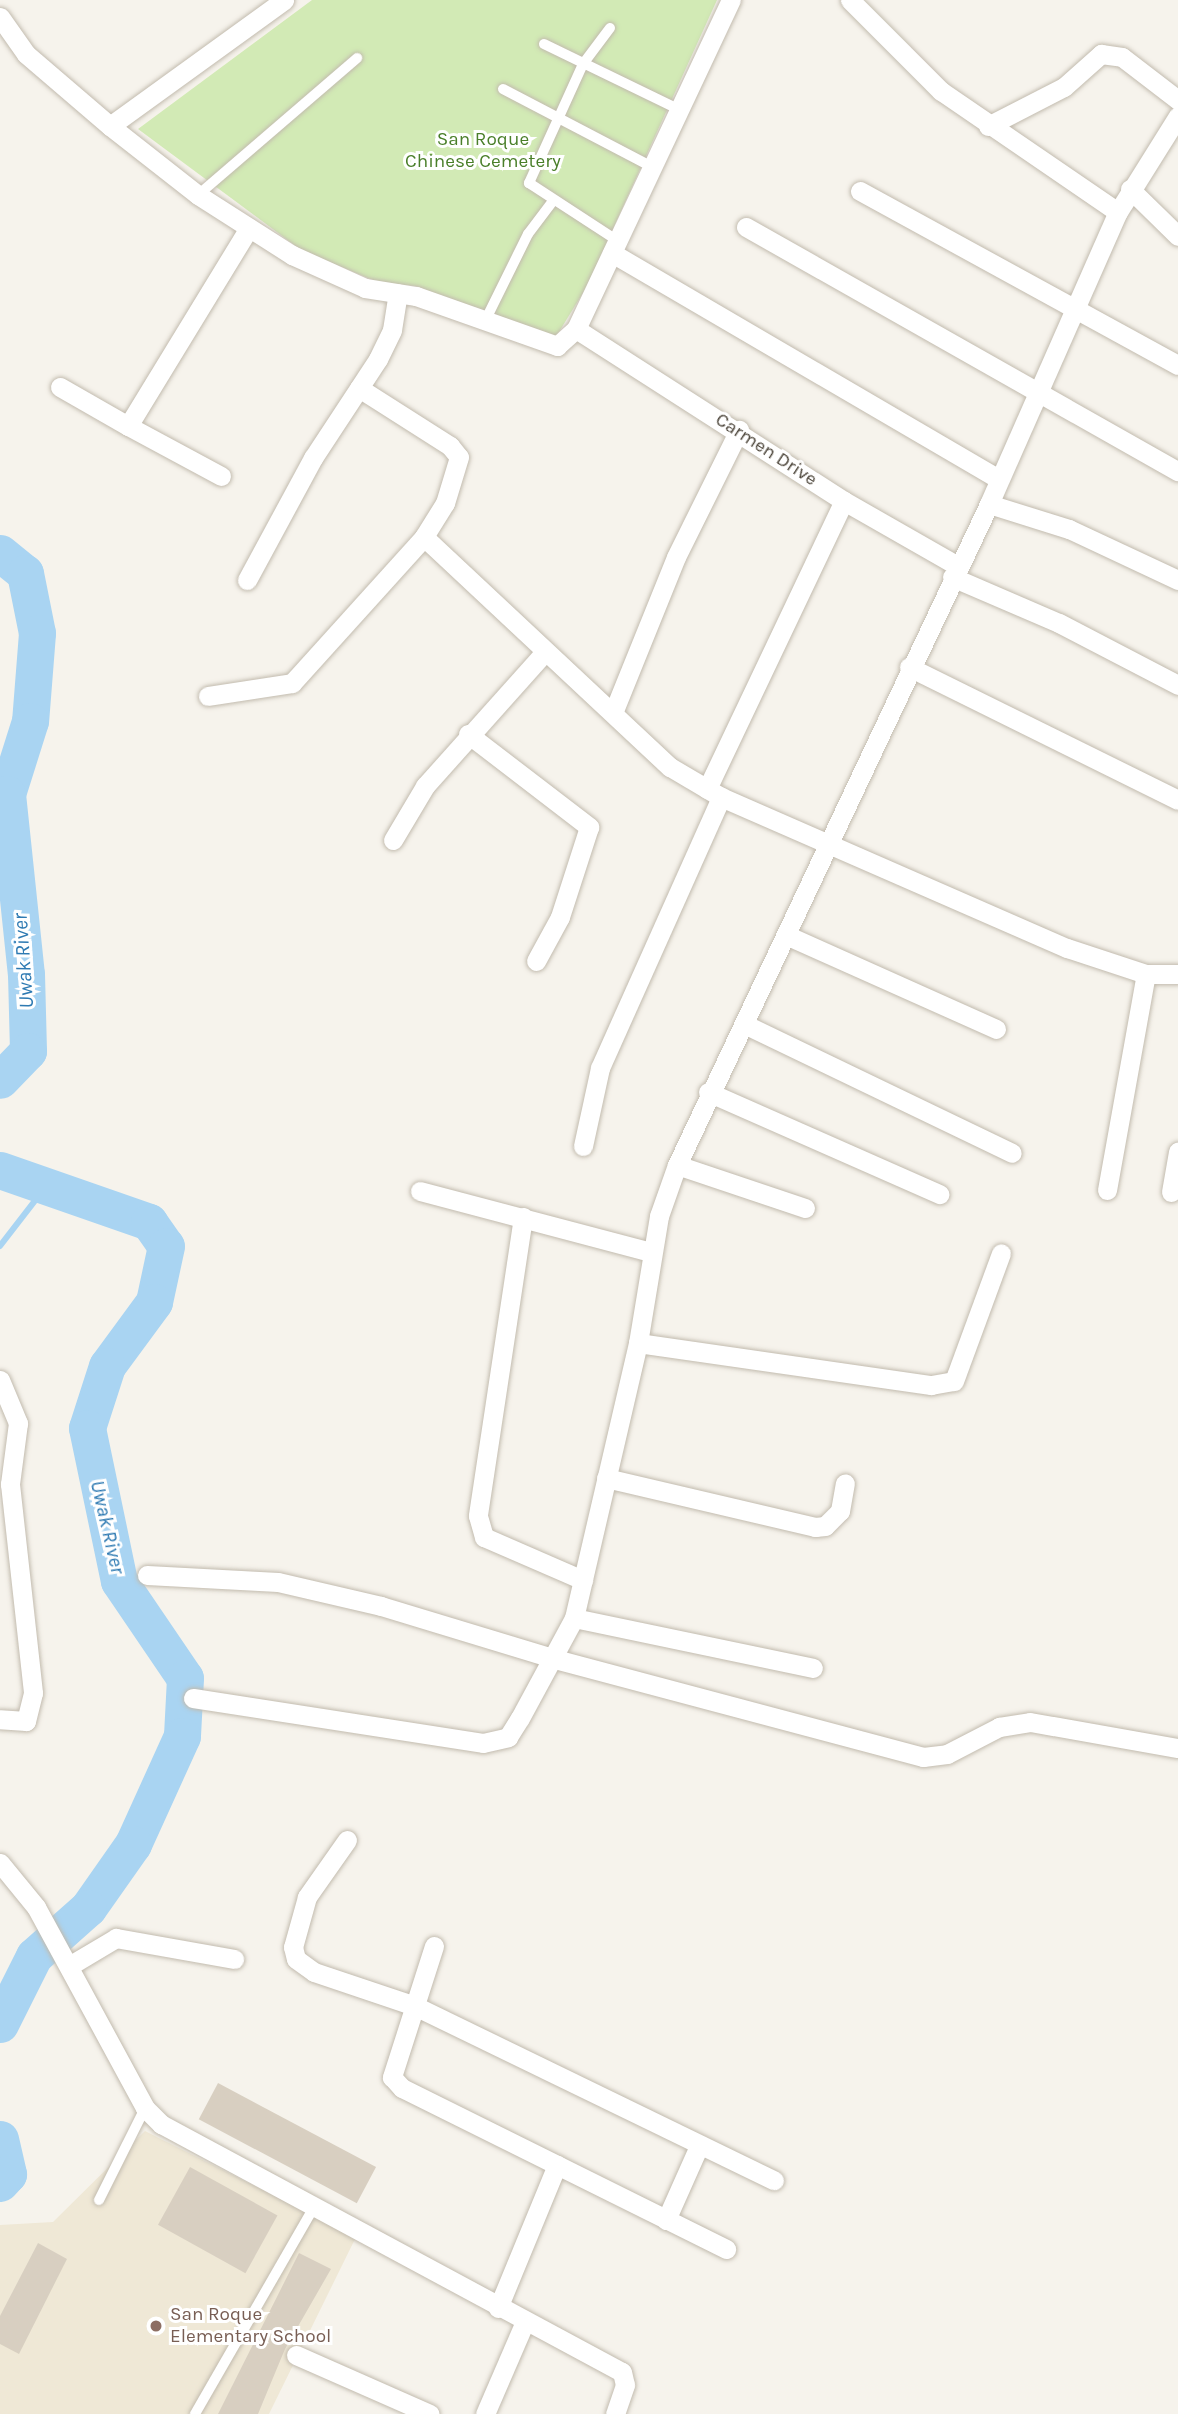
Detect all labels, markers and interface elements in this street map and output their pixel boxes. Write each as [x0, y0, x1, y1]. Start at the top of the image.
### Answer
park label: San Roque Chinese Cemetery [405, 129, 561, 173]
street label: Carmen Drive [711, 409, 821, 491]
water label: Uwak River [7, 912, 39, 1010]
water label: Uwak River [85, 1478, 131, 1576]
place label: San Roque Elementary School [170, 2304, 331, 2348]
marker: San Roque Elementary School [148, 2318, 164, 2334]

